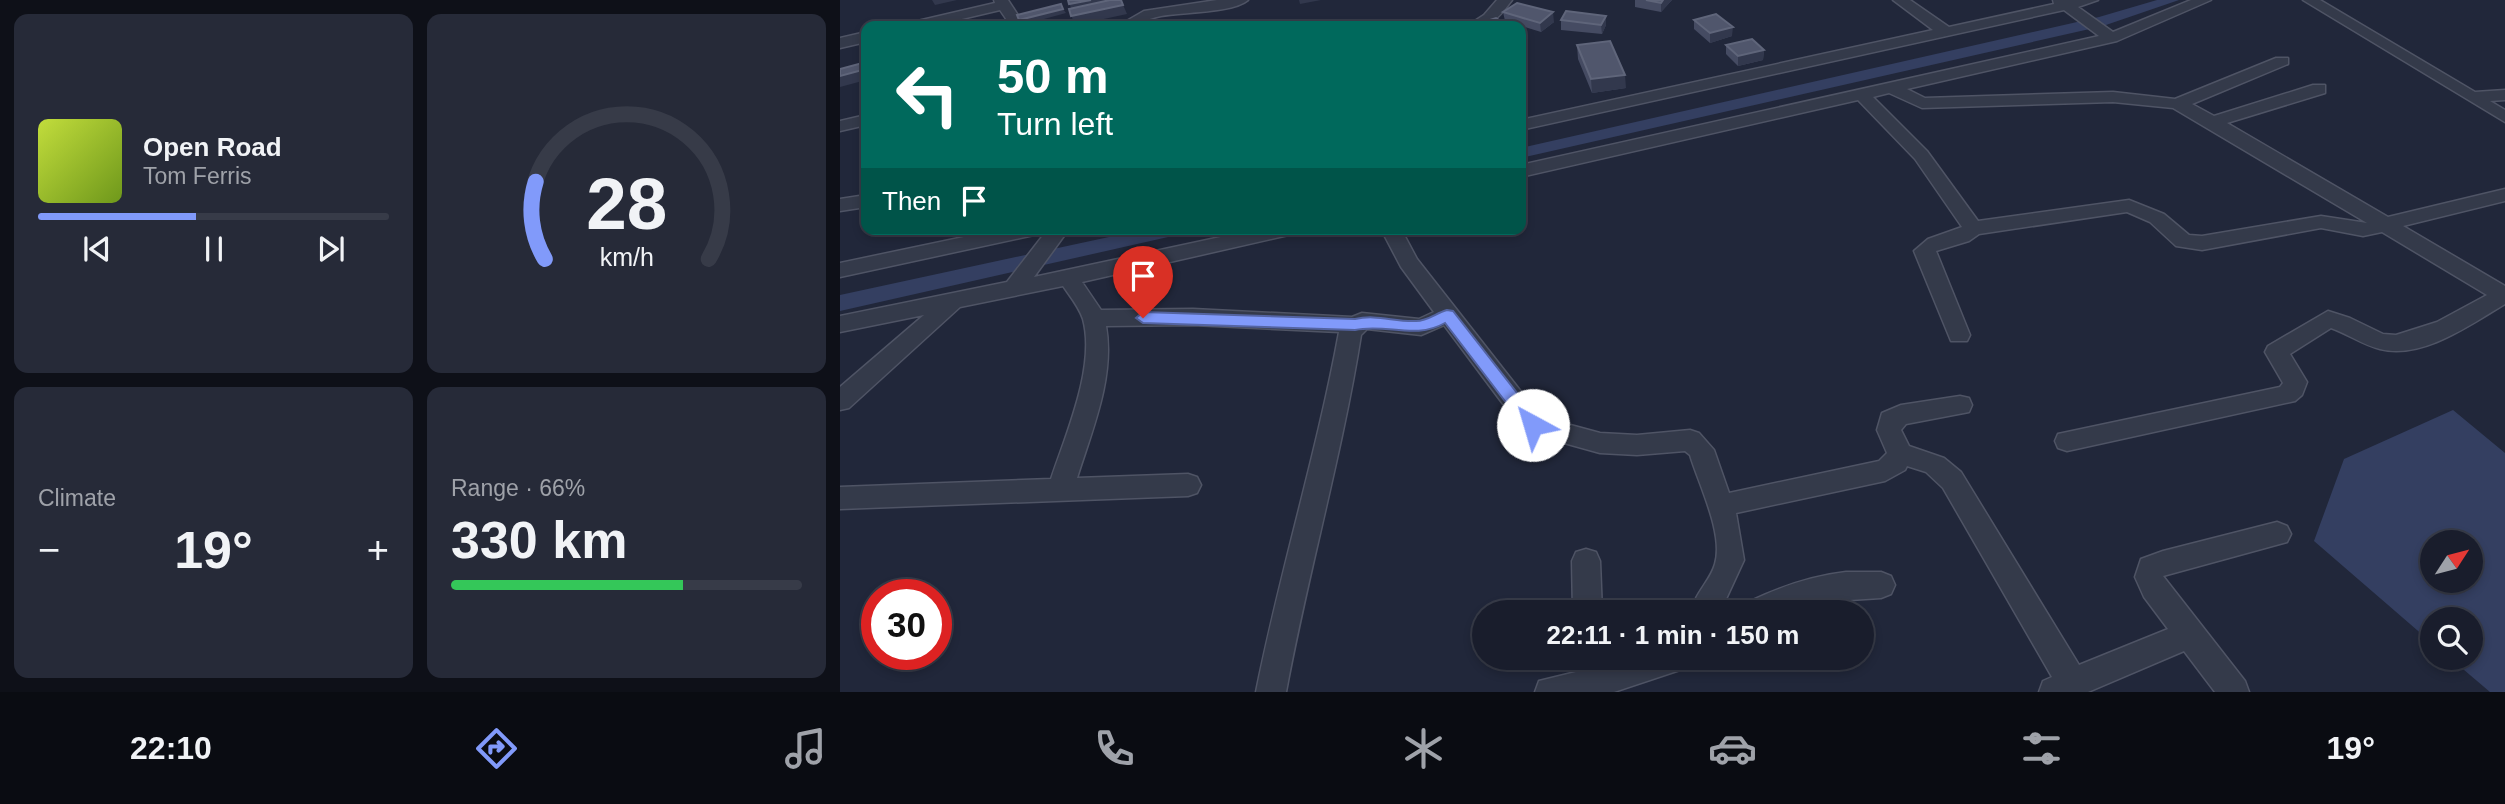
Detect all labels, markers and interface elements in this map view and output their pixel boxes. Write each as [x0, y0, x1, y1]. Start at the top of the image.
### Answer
icon: left [882, 49, 973, 140]
text: 50 m [997, 49, 1109, 103]
text: Turn left [997, 106, 1113, 142]
text: Open Road [143, 132, 282, 162]
text: Tom Ferris [143, 163, 252, 189]
text: 28 [586, 164, 667, 245]
icon: arrive [955, 182, 993, 220]
text: Then [882, 186, 941, 216]
icon: previous [78, 230, 116, 268]
icon: pause [195, 230, 233, 268]
icon: next [312, 230, 350, 268]
text: km/h [599, 243, 654, 271]
pin [1113, 246, 1173, 318]
icon: arrive [1124, 257, 1162, 295]
position arrow [1496, 388, 1570, 462]
text: Range · 66% [451, 475, 585, 501]
text: Climate [38, 485, 116, 511]
text: 330 km [451, 511, 627, 569]
text: 19° [174, 521, 253, 579]
text: − [38, 529, 60, 571]
text: + [367, 529, 389, 571]
north arrow [2420, 530, 2483, 593]
map controls [2420, 530, 2483, 670]
speed limit sign: 30 [861, 579, 952, 670]
button: search [2420, 607, 2483, 670]
text: 22:11 · 1 min · 150 m [1547, 620, 1799, 650]
icon: directions [472, 724, 521, 773]
icon: music [781, 724, 830, 773]
icon: phone [1090, 724, 1139, 773]
icon: climate [1399, 724, 1448, 773]
icon: car [1708, 724, 1757, 773]
icon: filters [2017, 724, 2066, 773]
text: 22:10 [130, 730, 212, 766]
text: 19° [2327, 730, 2375, 766]

